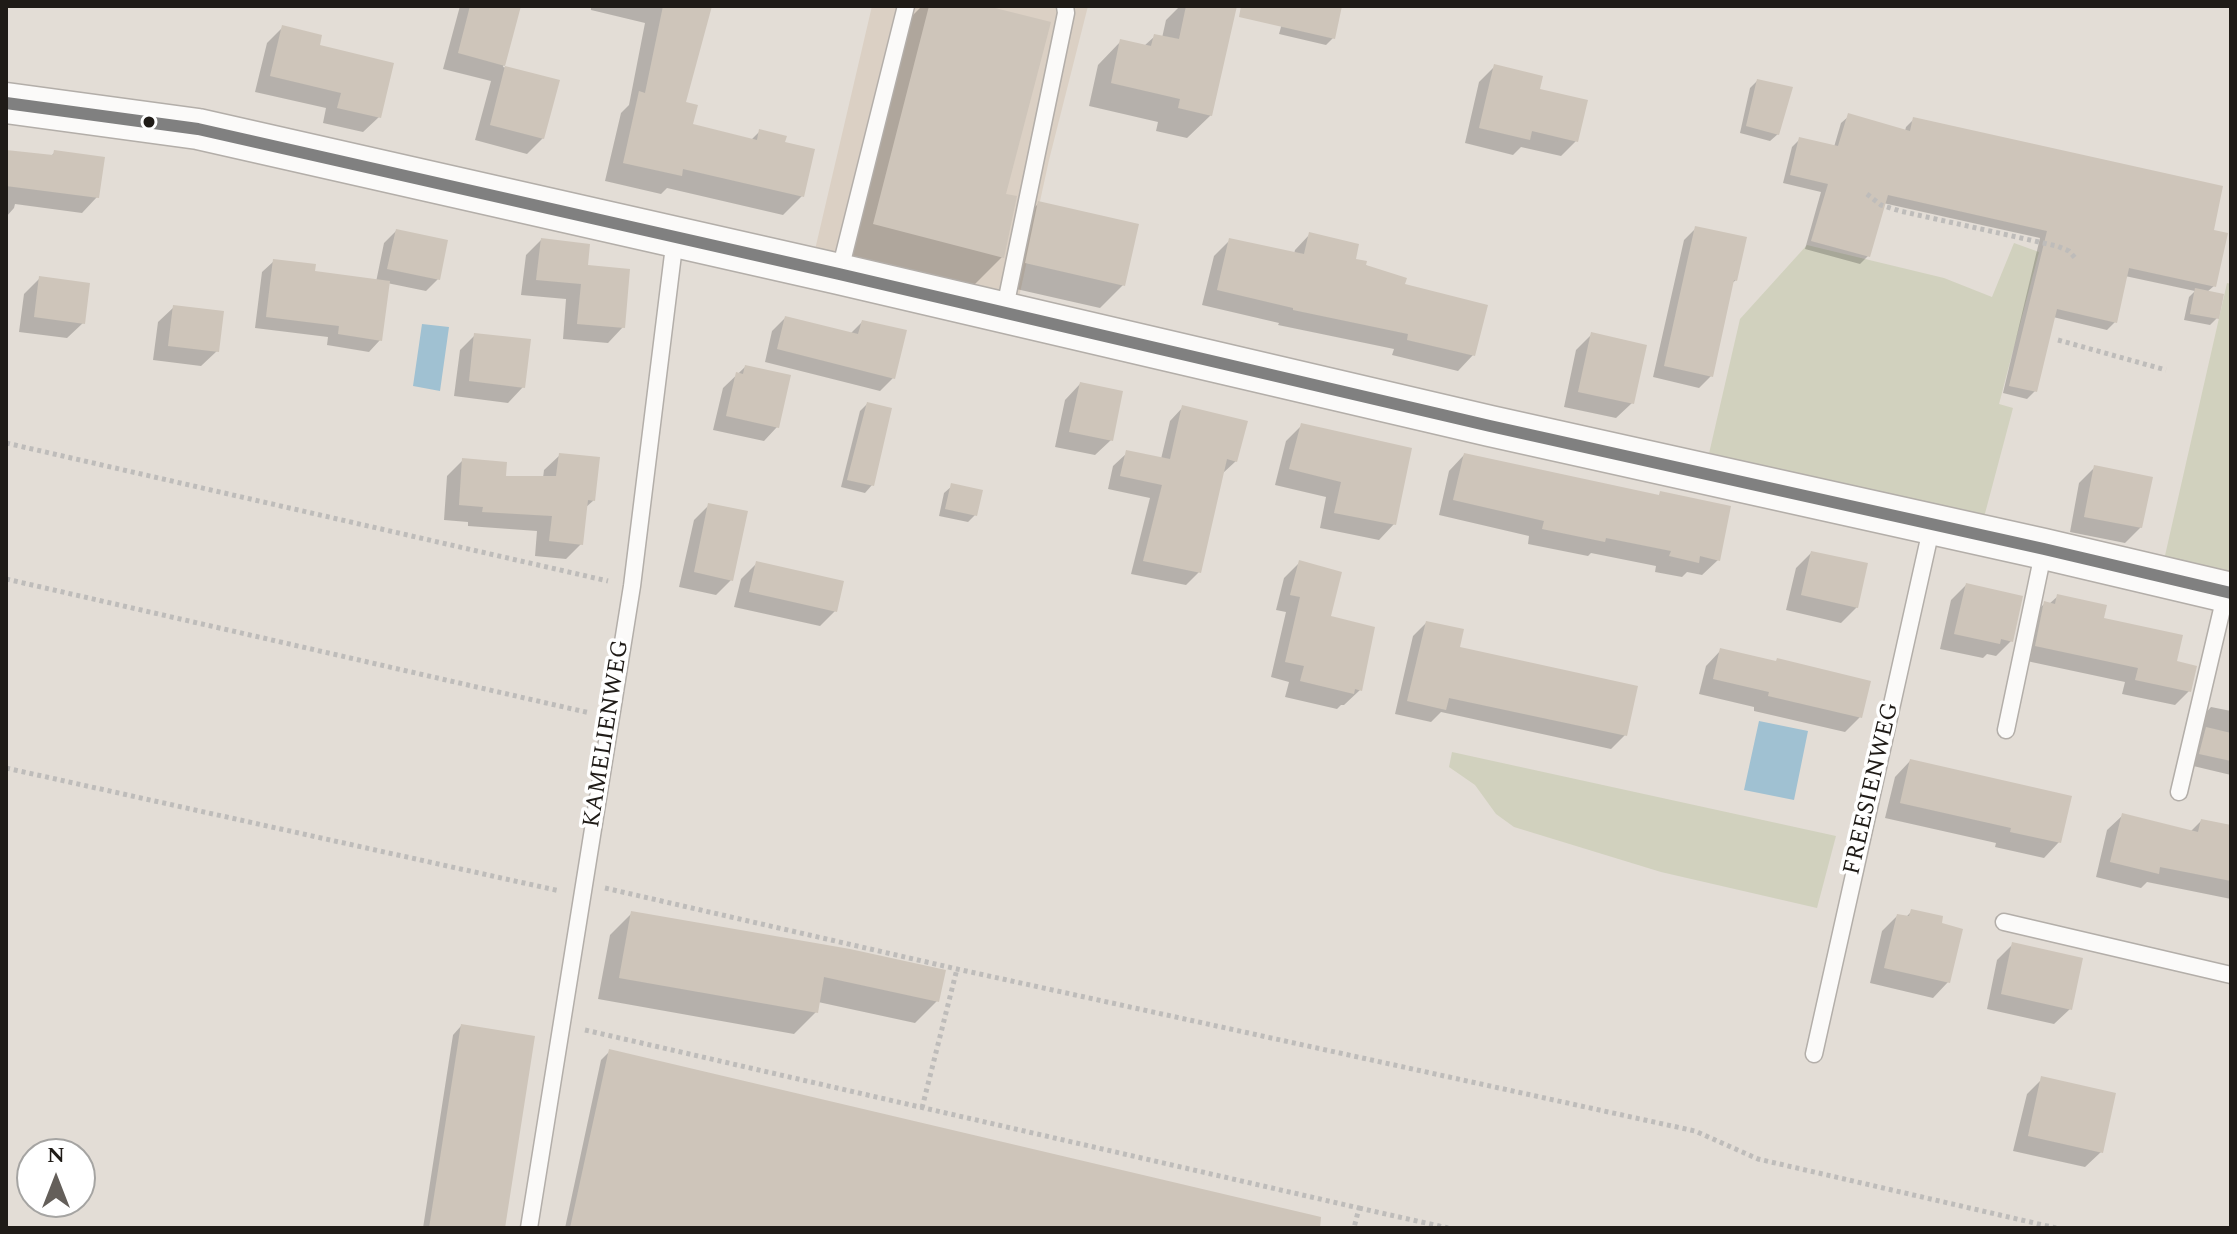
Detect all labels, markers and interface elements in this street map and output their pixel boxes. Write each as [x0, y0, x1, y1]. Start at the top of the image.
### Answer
unlabelled marker [141, 114, 157, 130]
street label: KAMELIENWEG [579, 638, 637, 830]
street label: FREESIENWEG [1839, 700, 1907, 878]
north arrow [16, 1138, 96, 1218]
text: N [47, 1139, 65, 1172]

